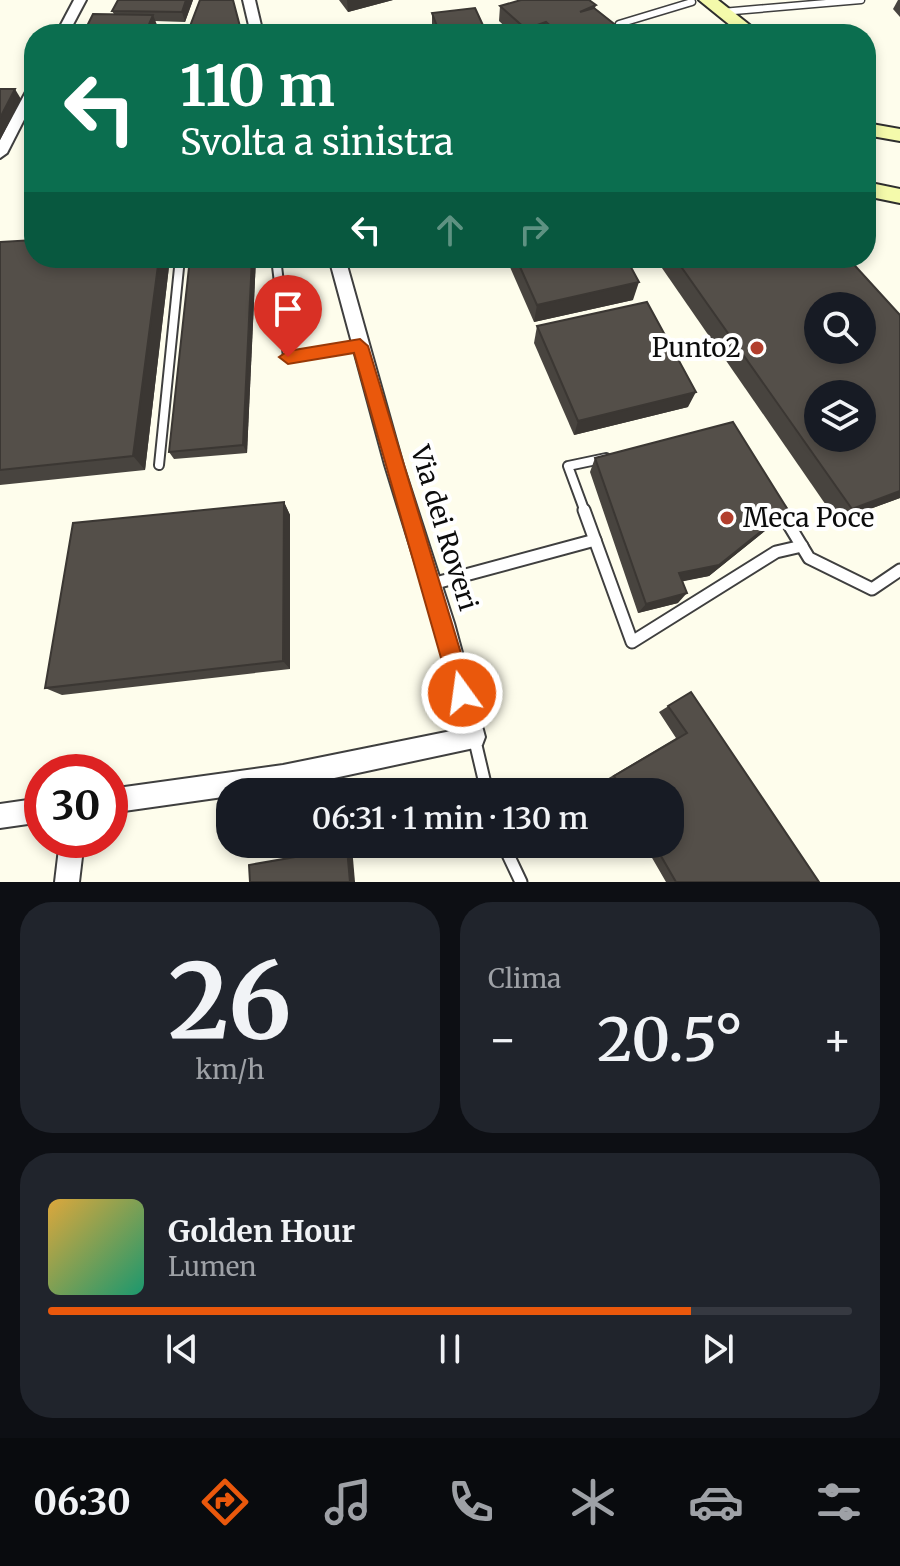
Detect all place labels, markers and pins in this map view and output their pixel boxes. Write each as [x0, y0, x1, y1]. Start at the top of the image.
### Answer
pin [254, 275, 322, 357]
place label: Punto2 [652, 331, 741, 364]
marker: Punto2 [748, 339, 766, 357]
place label: Meca Poce [743, 501, 874, 534]
marker: Meca Poce [718, 509, 736, 527]

